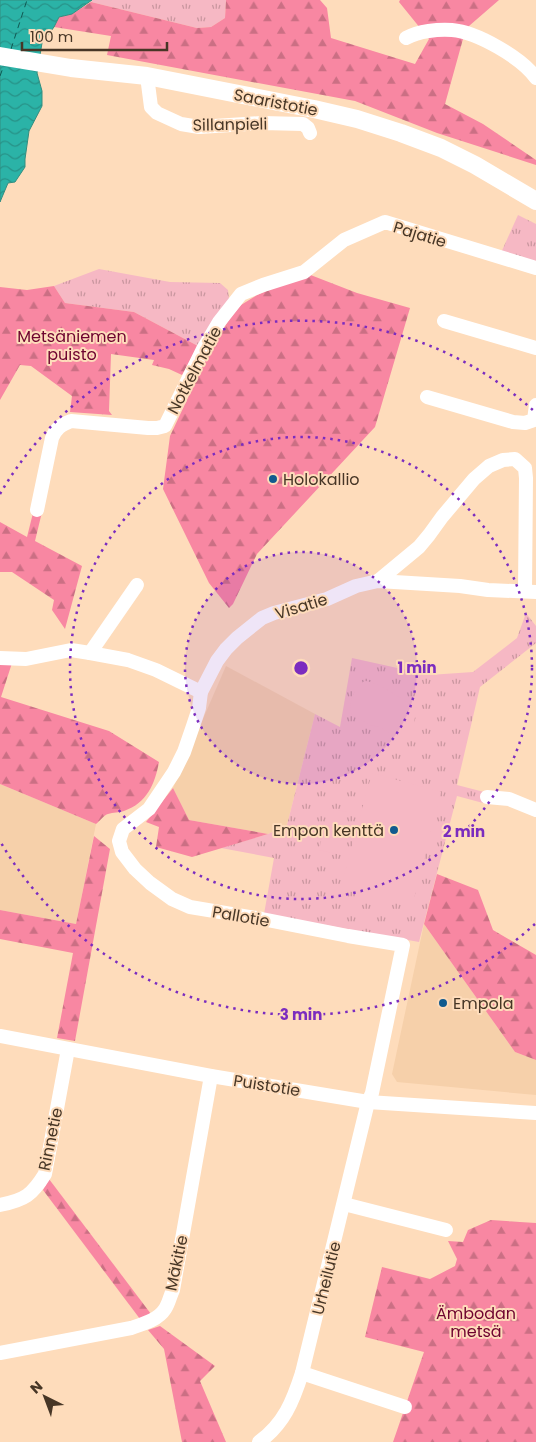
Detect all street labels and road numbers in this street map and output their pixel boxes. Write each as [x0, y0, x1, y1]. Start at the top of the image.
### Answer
street label: Saaristotie [232, 83, 320, 122]
street label: Sillanpieli [192, 112, 268, 137]
street label: Pajatie [390, 216, 449, 253]
street label: Notkelmatie [162, 322, 227, 418]
street label: Visatie [272, 588, 330, 625]
street label: Pallotie [210, 900, 271, 933]
street label: Puistotie [232, 1069, 302, 1102]
street label: Rinnetie [33, 1105, 68, 1173]
street label: Mäkitie [159, 1233, 194, 1293]
street label: Urheilutie [306, 1239, 347, 1317]

